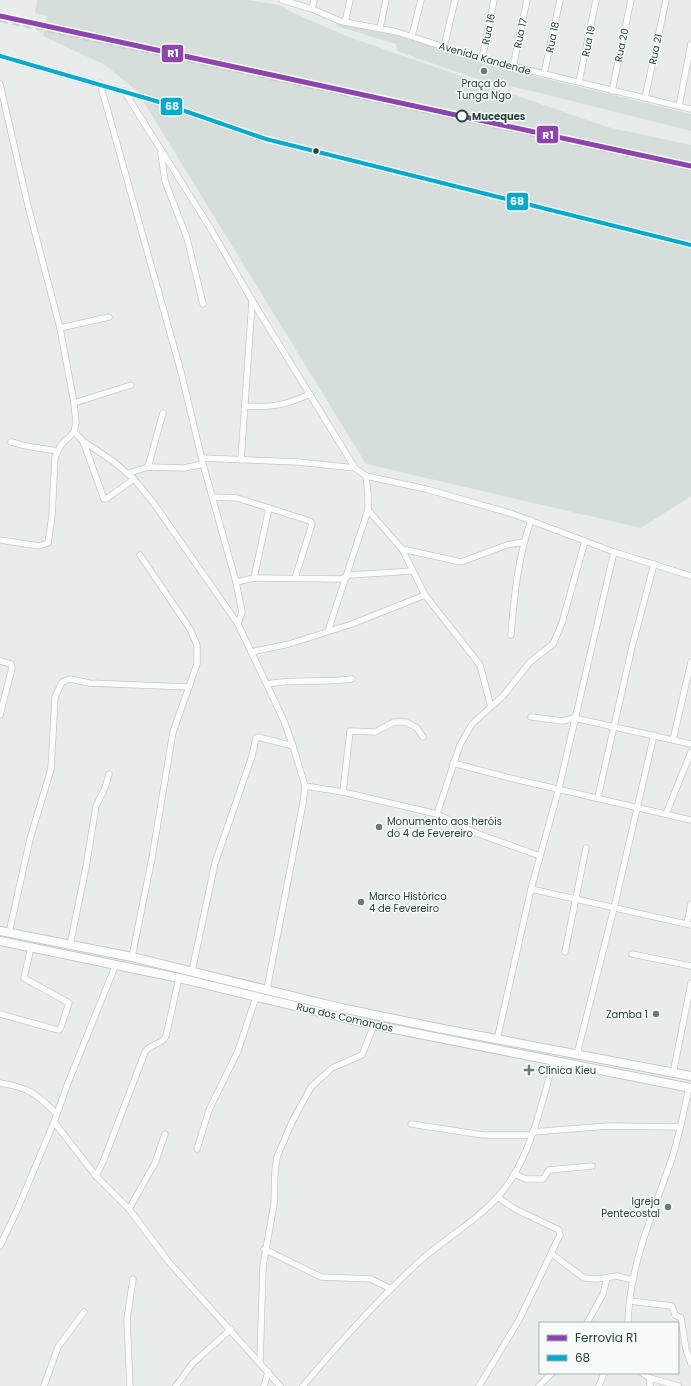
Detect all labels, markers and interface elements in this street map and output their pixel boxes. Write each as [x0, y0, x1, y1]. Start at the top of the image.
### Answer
street label: Rua 16 [478, 12, 499, 46]
street label: Rua 17 [510, 16, 531, 50]
street label: Rua 18 [542, 20, 563, 54]
street label: Rua 19 [578, 24, 599, 58]
street label: Rua 20 [611, 27, 632, 63]
street label: Rua 21 [645, 32, 666, 66]
street label: Avenida Kandende [437, 38, 533, 79]
line badge: R1 [161, 44, 184, 63]
text: R1 [167, 45, 179, 61]
marker: Praça do Tunga Ngo [479, 66, 489, 76]
place label: Praça do Tunga Ngo [457, 76, 511, 103]
line badge: 68 [160, 97, 183, 116]
text: 68 [165, 98, 179, 114]
marker: Muceques [455, 109, 469, 123]
place label: Muceques [472, 109, 526, 124]
line badge: R1 [536, 125, 559, 144]
text: R1 [542, 127, 554, 143]
unlabelled marker [311, 146, 321, 156]
line badge: 68 [506, 192, 529, 211]
text: 68 [510, 193, 524, 209]
place label: Monumento aos heróis do 4 de Fevereiro [387, 814, 502, 841]
marker: Monumento aos heróis do 4 de Fevereiro [374, 822, 384, 832]
place label: Marco Histórico 4 de Fevereiro [369, 889, 447, 916]
marker: Marco Histórico 4 de Fevereiro [356, 897, 366, 907]
street label: Rua dos Comandos [295, 999, 395, 1036]
place label: Zamba 1 [606, 1007, 648, 1022]
marker: Zamba 1 [651, 1009, 661, 1019]
place label: Clínica Kieu [538, 1063, 596, 1078]
marker: Clínica Kieu [523, 1064, 535, 1076]
place label: Igreja Pentecostal [601, 1194, 660, 1221]
marker: Igreja Pentecostal [663, 1202, 673, 1212]
legend [539, 1322, 679, 1374]
text: Ferrovia R1 [575, 1329, 637, 1346]
text: 68 [575, 1349, 590, 1366]

